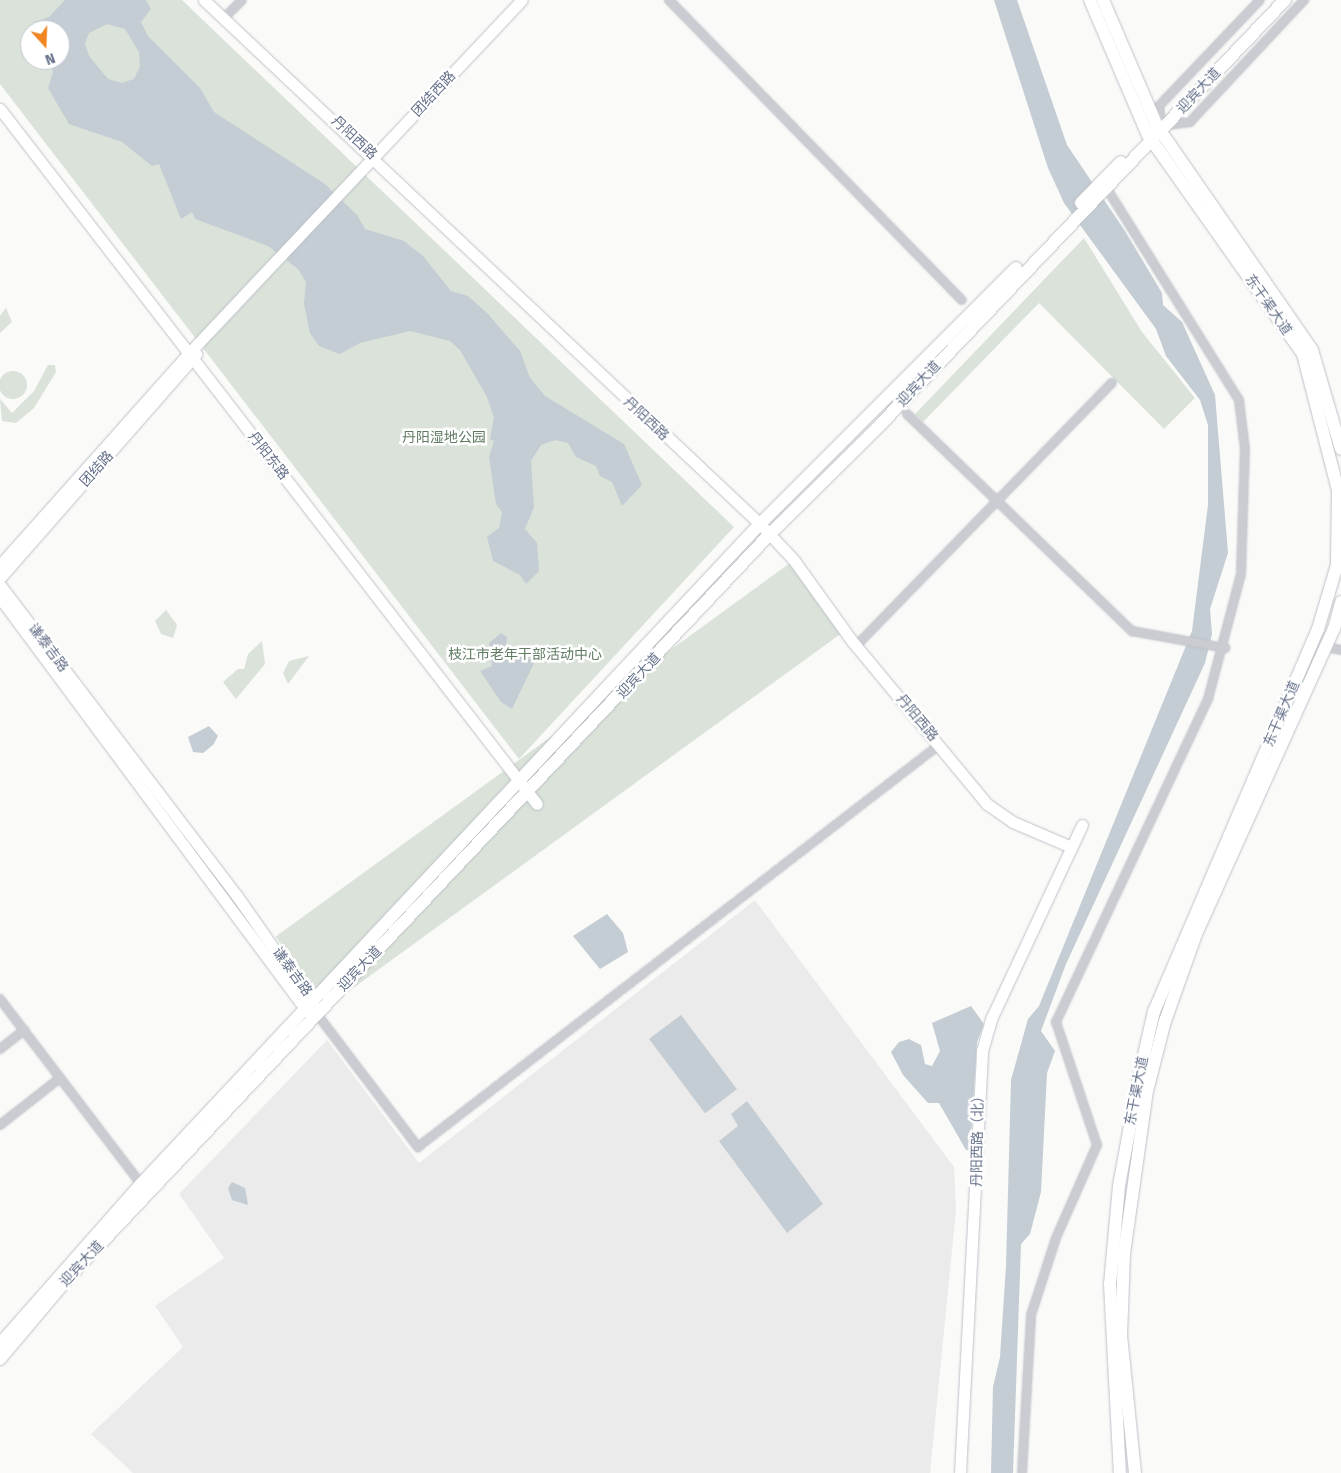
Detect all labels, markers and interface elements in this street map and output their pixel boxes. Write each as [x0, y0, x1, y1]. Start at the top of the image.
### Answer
north arrow [20, 20, 70, 70]
text: N [43, 49, 57, 68]
street label: 迎宾大道 [1174, 65, 1224, 117]
street label: 团结西路 [409, 68, 459, 120]
street label: 丹阳西路 [328, 113, 380, 163]
street label: 东干渠大道 [1241, 272, 1295, 338]
street label: 迎宾大道 [894, 358, 944, 410]
street label: 丹阳西路 [620, 394, 672, 444]
street label: 丹阳东路 [244, 429, 292, 483]
park label: 丹阳湿地公园 [402, 430, 486, 446]
street label: 团结路 [77, 448, 117, 490]
street label: 谦泰吉路 [24, 621, 72, 675]
park label: 枝江市老年干部活动中心 [448, 647, 602, 663]
street label: 迎宾大道 [614, 650, 664, 702]
street label: 东干渠大道 [1261, 679, 1303, 749]
street label: 丹阳西路 [893, 691, 941, 745]
street label: 迎宾大道 [335, 943, 385, 995]
street label: 谦泰吉路 [269, 944, 315, 1000]
street label: 东干渠大道 [1122, 1055, 1152, 1127]
street label: 丹阳西路（北） [969, 1089, 987, 1187]
street label: 迎宾大道 [57, 1238, 107, 1290]

